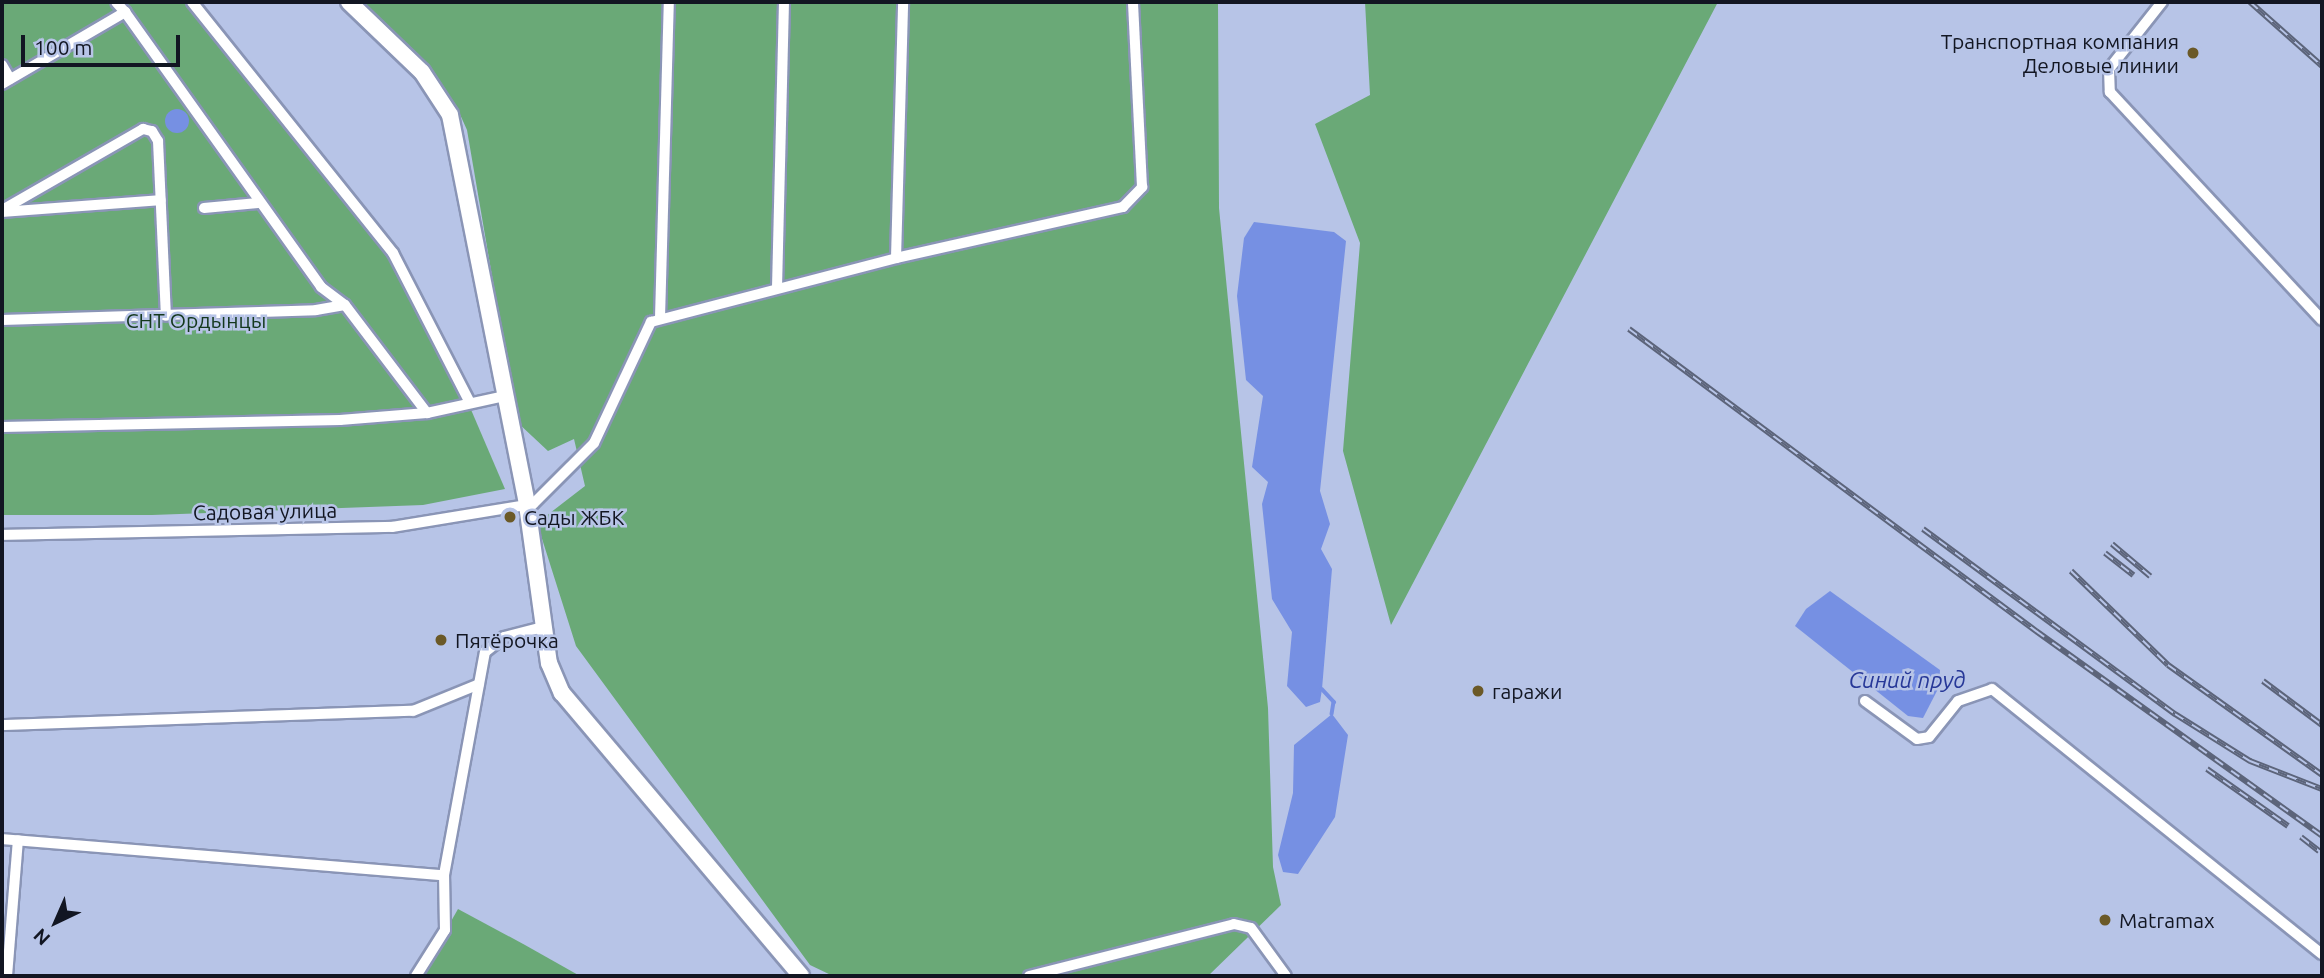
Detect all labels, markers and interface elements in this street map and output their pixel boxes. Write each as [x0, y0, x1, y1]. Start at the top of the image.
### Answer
scale bar [24, 21, 184, 65]
place label: Транспортная компания Деловые линии [1941, 28, 2179, 78]
text: 100 m [34, 35, 92, 59]
marker: Транспортная компания Деловые линии [2185, 45, 2201, 61]
park label: СНТ Ордынцы [126, 307, 266, 333]
street label: Садовая улица [193, 497, 337, 525]
place label: Сады ЖБК [524, 504, 624, 530]
marker: Сады ЖБК [502, 509, 518, 525]
place label: Пятёрочка [455, 627, 559, 653]
marker: Пятёрочка [433, 632, 449, 648]
water label: Синий пруд [1848, 666, 1966, 694]
place label: гаражи [1492, 678, 1562, 704]
marker: гаражи [1470, 683, 1486, 699]
north arrow [21, 887, 91, 957]
place label: Matramax [2119, 907, 2215, 933]
marker: Matramax [2097, 912, 2113, 928]
text: N [29, 924, 54, 950]

